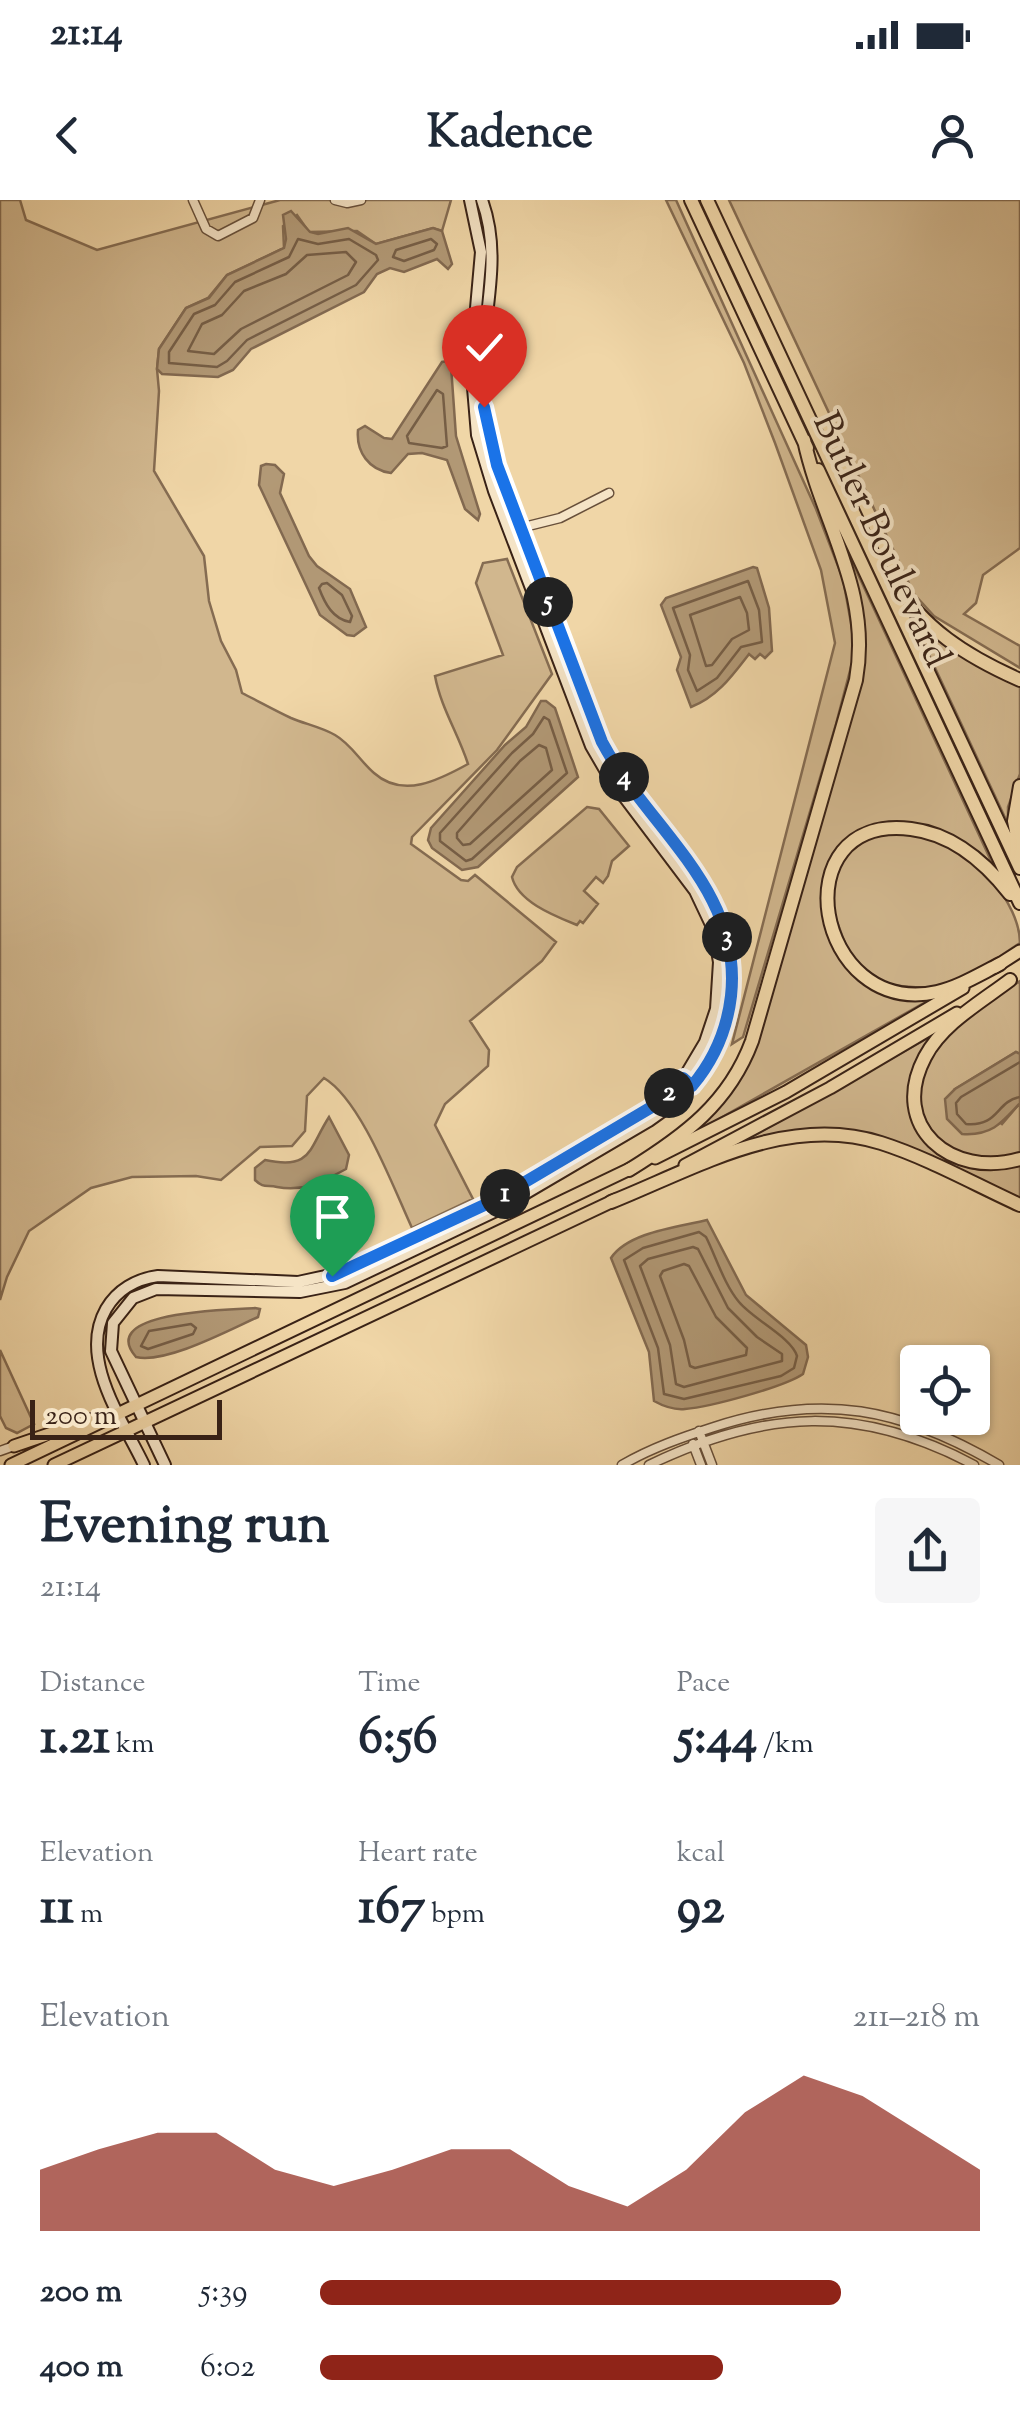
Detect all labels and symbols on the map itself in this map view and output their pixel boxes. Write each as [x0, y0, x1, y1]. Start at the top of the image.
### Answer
pin [442, 305, 527, 408]
street label: Butler Boulevard [797, 404, 962, 677]
pin: 5 [523, 577, 573, 627]
pin: 4 [599, 752, 649, 802]
pin: 3 [702, 912, 752, 962]
pin: 2 [644, 1068, 694, 1118]
pin: 1 [480, 1169, 530, 1219]
pin [290, 1174, 375, 1277]
scale bar [30, 1395, 222, 1440]

